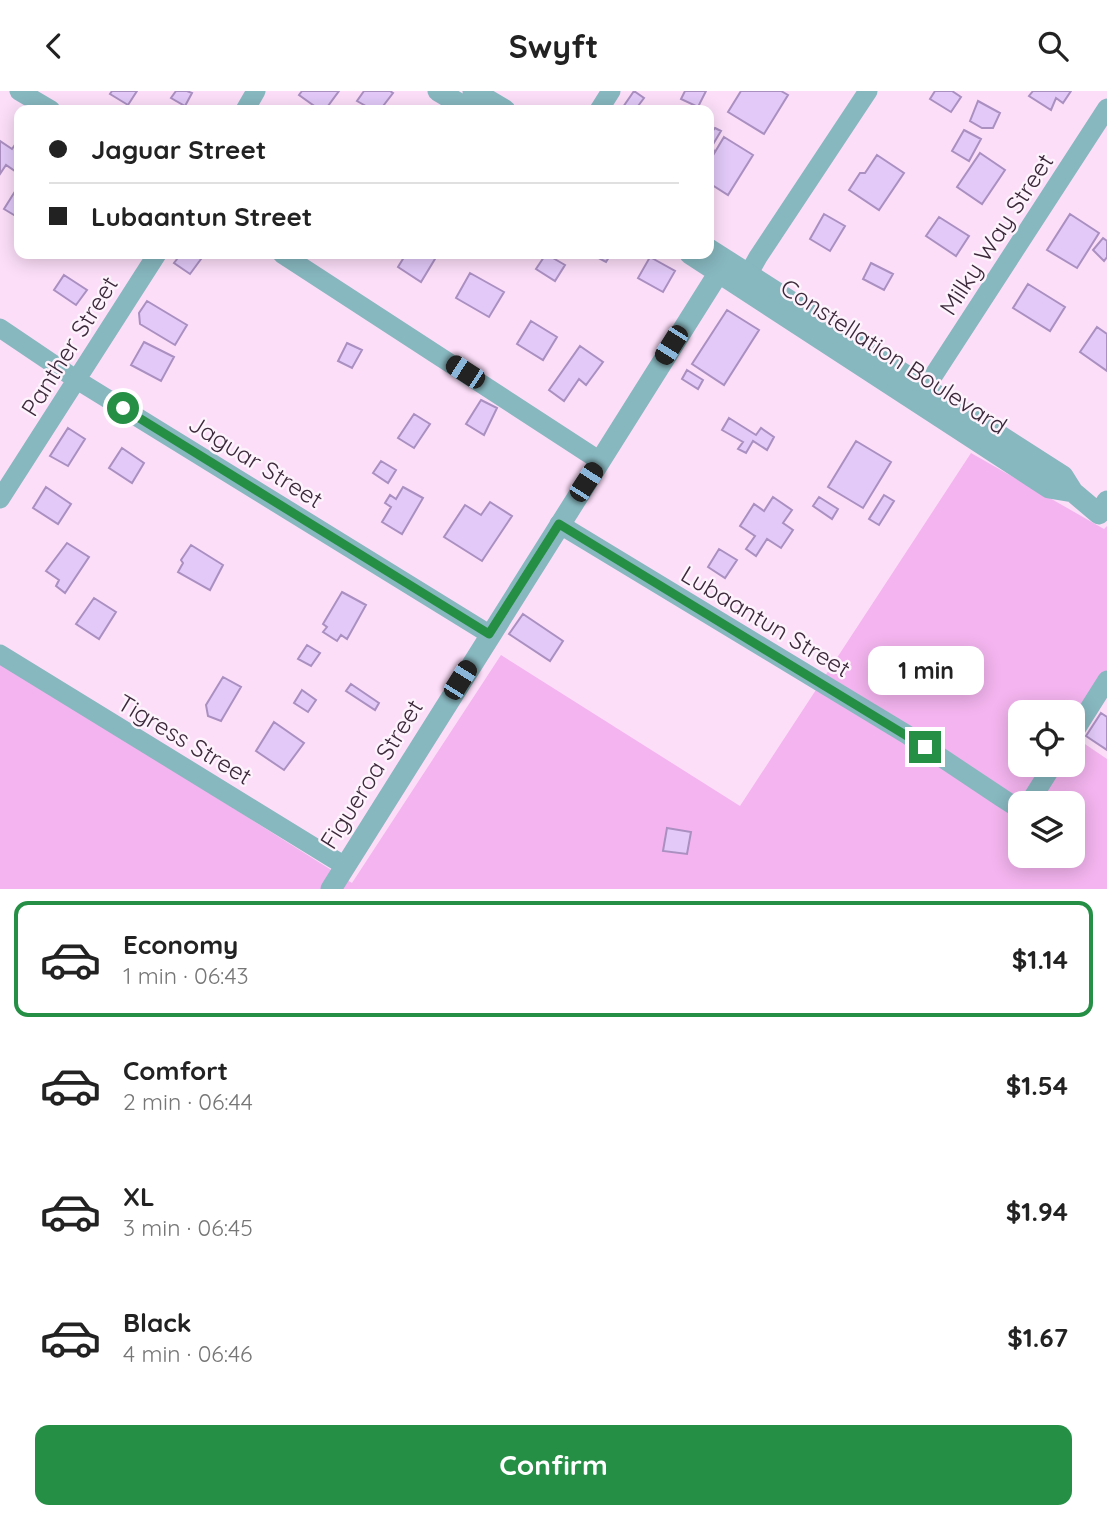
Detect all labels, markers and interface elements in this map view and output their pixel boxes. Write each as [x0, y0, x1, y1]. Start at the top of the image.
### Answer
text: Swyft [509, 26, 598, 66]
icon: back [35, 27, 73, 65]
icon: search [1034, 27, 1072, 65]
text: Jaguar Street [91, 133, 266, 166]
street label: Milky Way Street [933, 147, 1059, 321]
text: Lubaantun Street [91, 200, 312, 233]
street label: Panther Street [14, 270, 124, 422]
street label: Constellation Boulevard [775, 272, 1013, 440]
car [651, 322, 692, 368]
car [442, 352, 489, 392]
route start [107, 392, 139, 424]
street label: Jaguar Street [183, 408, 329, 514]
car [566, 459, 607, 505]
street label: Lubaantun Street [676, 559, 856, 683]
callout: 1 min [867, 645, 983, 695]
text: 1 min [898, 656, 954, 685]
car [440, 657, 481, 703]
street label: Tigress Street [112, 687, 258, 791]
street label: Figueroa Street [313, 694, 429, 854]
map controls [1008, 700, 1085, 868]
button: locate [1008, 700, 1085, 777]
route end [909, 731, 941, 763]
button: layers [1008, 791, 1085, 868]
icon: car [39, 928, 102, 991]
text: Economy [123, 928, 238, 961]
text: $1.14 [1012, 943, 1068, 976]
text: 1 min · 06:43 [123, 961, 249, 990]
icon: car [39, 1054, 102, 1117]
text: Comfort [123, 1054, 228, 1087]
text: $1.54 [1006, 1069, 1068, 1102]
text: 2 min · 06:44 [123, 1087, 253, 1116]
icon: car [39, 1180, 102, 1243]
text: XL [123, 1180, 155, 1213]
text: $1.94 [1006, 1195, 1068, 1228]
text: 3 min · 06:45 [123, 1213, 253, 1242]
icon: car [39, 1306, 102, 1369]
text: Black [123, 1306, 192, 1339]
text: $1.67 [1007, 1321, 1068, 1354]
text: 4 min · 06:46 [123, 1339, 253, 1368]
button: Confirm [35, 1425, 1072, 1505]

